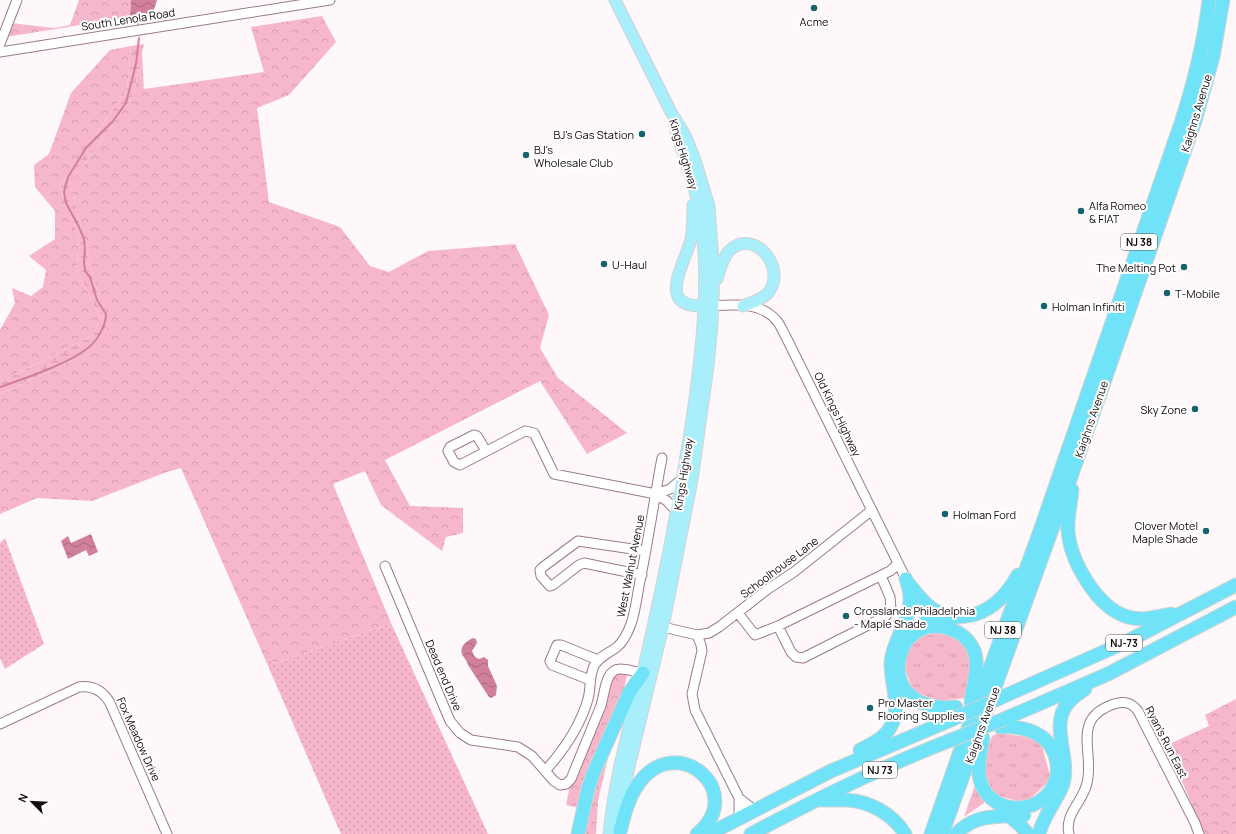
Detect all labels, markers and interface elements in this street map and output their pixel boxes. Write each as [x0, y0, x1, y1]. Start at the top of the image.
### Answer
marker: Acme [809, 3, 819, 13]
street label: South Lenola Road [80, 4, 176, 34]
place label: Acme [800, 14, 829, 29]
street label: Kaighns Avenue [1177, 72, 1215, 154]
street label: Kings Highway [666, 117, 702, 191]
place label: BJ's Gas Station [553, 127, 634, 142]
marker: BJ's Gas Station [637, 129, 647, 139]
place label: BJ's Wholesale Club [534, 142, 613, 170]
marker: BJ's Wholesale Club [521, 150, 531, 160]
place label: Alfa Romeo & FIAT [1089, 198, 1147, 226]
marker: Alfa Romeo & FIAT [1076, 206, 1086, 216]
road number: NJ 38 [1121, 234, 1157, 250]
place label: U-Haul [612, 257, 647, 272]
marker: U-Haul [599, 259, 609, 269]
place label: The Melting Pot [1096, 260, 1176, 275]
marker: The Melting Pot [1179, 262, 1189, 272]
place label: T-Mobile [1175, 286, 1221, 301]
marker: T-Mobile [1162, 288, 1172, 298]
place label: Holman Infiniti [1052, 299, 1125, 314]
marker: Holman Infiniti [1039, 301, 1049, 311]
street label: Old Kings Highway [811, 369, 865, 459]
street label: Kaighns Avenue [1071, 378, 1111, 459]
place label: Sky Zone [1141, 402, 1188, 417]
marker: Sky Zone [1190, 404, 1200, 414]
street label: Kings Highway [670, 437, 696, 511]
place label: Holman Ford [953, 507, 1016, 522]
marker: Holman Ford [940, 509, 950, 519]
street label: West Walnut Avenue [613, 513, 647, 619]
place label: Clover Motel Maple Shade [1133, 518, 1199, 546]
marker: Clover Motel Maple Shade [1201, 526, 1211, 536]
street label: Schoolhouse Lane [737, 532, 821, 601]
place label: Crosslands Philadelphia - Maple Shade [854, 603, 975, 631]
marker: Crosslands Philadelphia - Maple Shade [841, 611, 851, 621]
road number: NJ 38 [985, 622, 1021, 638]
road number: NJ-73 [1106, 635, 1142, 651]
street label: Dead end Drive [422, 637, 466, 713]
street label: Kaighns Avenue [961, 684, 1003, 765]
street label: Fox Meadow Drive [114, 695, 165, 784]
place label: Pro Master Flooring Supplies [878, 695, 965, 723]
marker: Pro Master Flooring Supplies [865, 703, 875, 713]
street label: Ryan's Run East [1142, 703, 1192, 781]
road number: NJ 73 [863, 762, 897, 778]
north arrow [12, 782, 52, 822]
text: N [14, 791, 31, 804]

